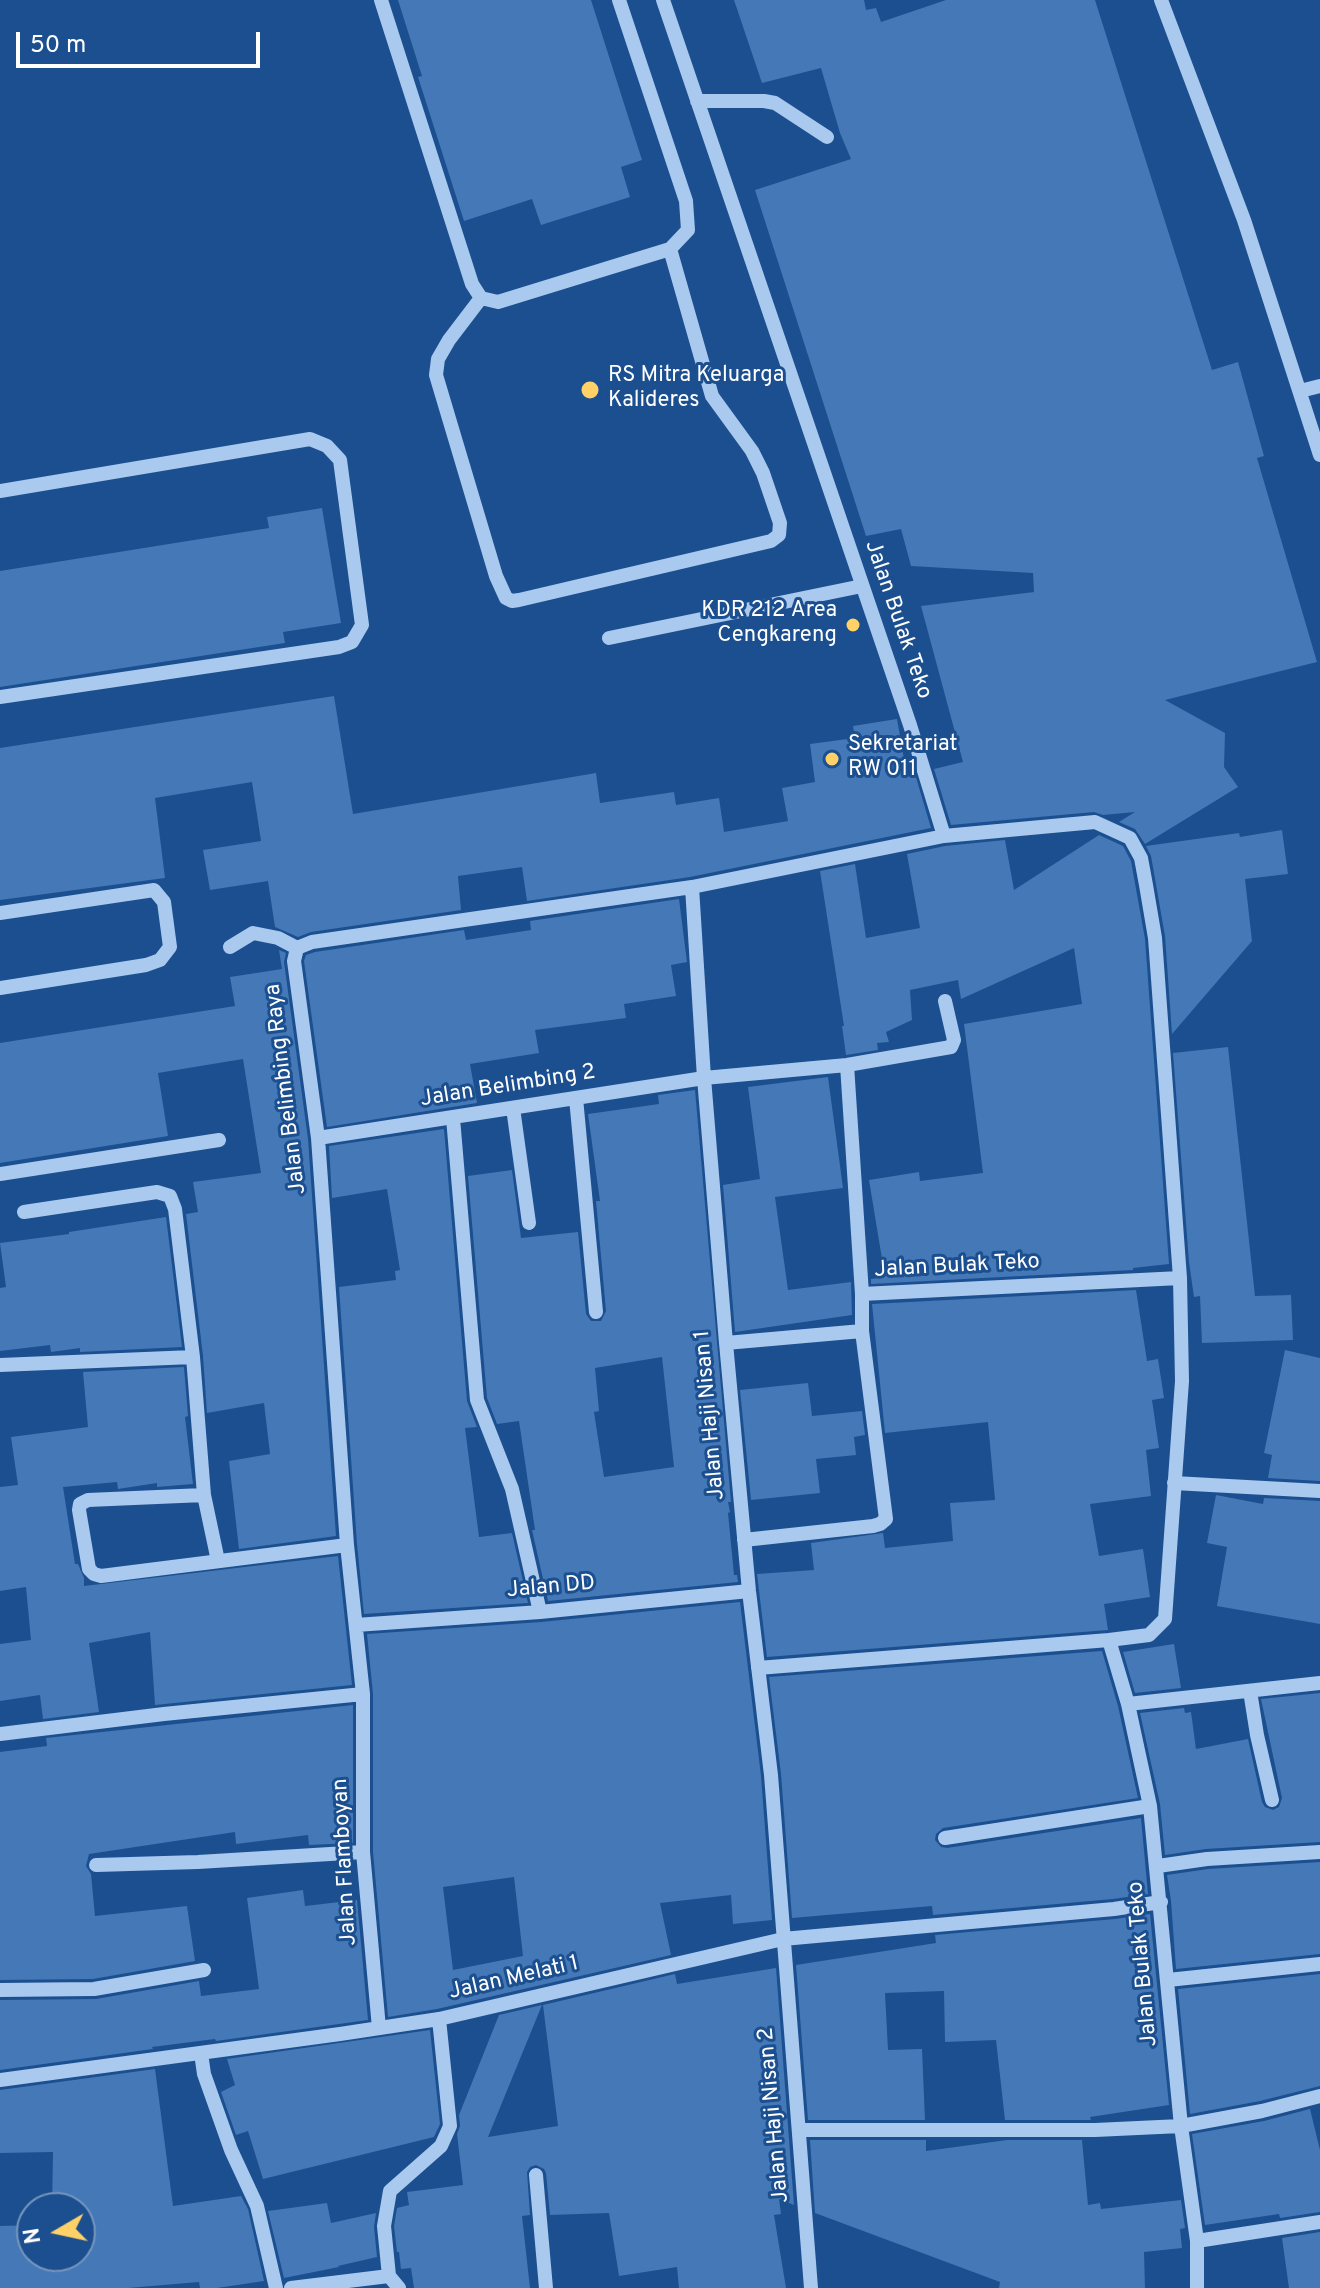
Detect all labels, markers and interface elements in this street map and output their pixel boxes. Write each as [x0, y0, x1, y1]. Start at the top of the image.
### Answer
scale bar [20, 16, 264, 66]
text: 50 m [30, 31, 86, 61]
place label: RS Mitra Keluarga Kalideres [608, 364, 784, 416]
marker: RS Mitra Keluarga Kalideres [579, 379, 601, 401]
street label: Jalan Bulak Teko [858, 537, 936, 703]
place label: KDR 212 Area Cengkareng [701, 599, 837, 650]
marker: KDR 212 Area Cengkareng [844, 616, 862, 634]
place label: Sekretariat RW 011 [848, 733, 958, 784]
marker: Sekretariat RW 011 [823, 750, 841, 768]
street label: Jalan Belimbing Raya [261, 982, 313, 1196]
street label: Jalan Belimbing 2 [419, 1060, 597, 1114]
street label: Jalan Bulak Teko [874, 1249, 1040, 1285]
street label: Jalan Haji Nisan 1 [690, 1329, 732, 1501]
street label: Jalan DD [506, 1571, 596, 1605]
street label: Jalan Flamboyan [328, 1778, 364, 1946]
street label: Jalan Bulak Teko [1124, 1880, 1164, 2048]
street label: Jalan Melati 1 [447, 1951, 581, 2007]
street label: Jalan Haji Nisan 2 [754, 2026, 796, 2204]
north arrow [16, 2192, 96, 2272]
text: N [19, 2226, 48, 2245]

